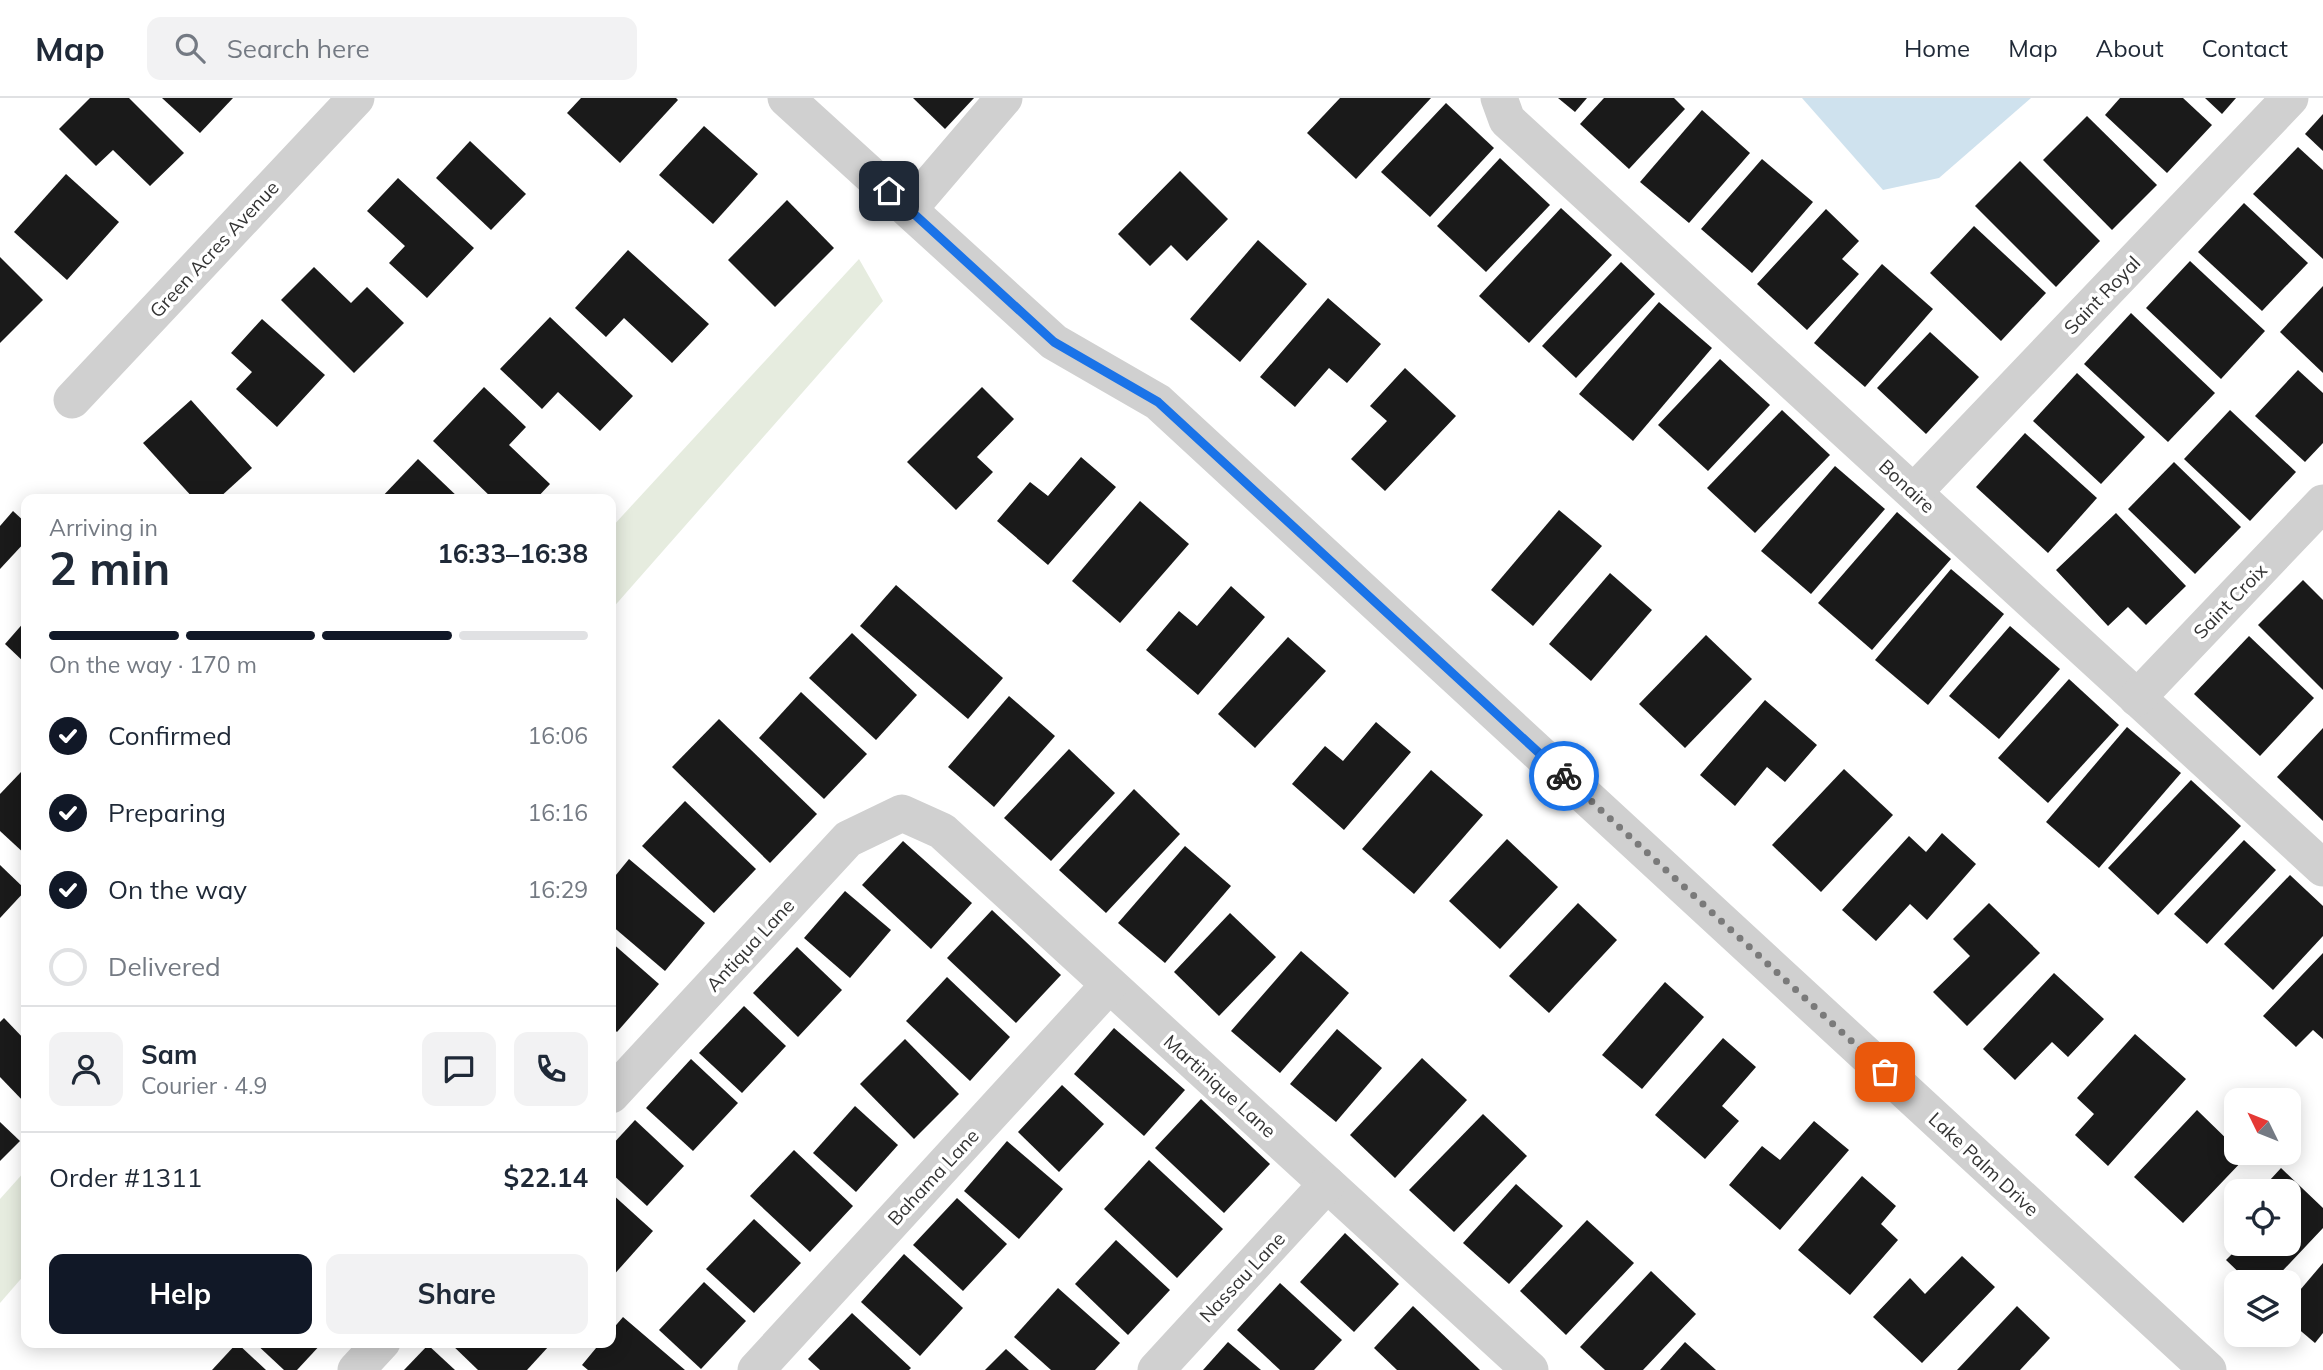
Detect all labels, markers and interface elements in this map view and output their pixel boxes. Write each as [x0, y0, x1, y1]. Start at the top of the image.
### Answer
search box [147, 17, 637, 80]
text: Map [35, 28, 105, 69]
icon: search [171, 29, 209, 67]
text: Search here [227, 32, 370, 65]
text: Home [1904, 33, 1970, 63]
text: Map [2008, 33, 2058, 63]
text: About [2096, 33, 2164, 63]
text: Contact [2202, 33, 2288, 63]
pin [859, 161, 919, 221]
icon: home [870, 172, 908, 210]
street label: Green Acres Avenue [144, 176, 284, 322]
street label: Saint Royal [2059, 251, 2145, 339]
street label: Bonaire [1874, 454, 1940, 518]
text: Arriving in [49, 513, 158, 542]
text: 16:33–16:38 [437, 537, 588, 570]
text: 2 min [49, 539, 170, 597]
street label: Saint Croix [2188, 558, 2272, 644]
text: On the way · 170 m [49, 650, 257, 679]
icon: check [49, 717, 87, 755]
text: Confirmed [108, 719, 232, 752]
text: 16:06 [528, 721, 588, 750]
courier [1529, 741, 1599, 811]
icon: bike [1545, 757, 1583, 795]
icon: check [49, 794, 87, 832]
text: Preparing [108, 796, 226, 829]
text: 16:16 [528, 798, 588, 827]
icon: check [49, 871, 87, 909]
text: On the way [108, 873, 247, 906]
text: 16:29 [528, 875, 588, 904]
street label: Antiqua Lane [701, 894, 799, 996]
text: Delivered [108, 950, 221, 983]
street label: Martinique Lane [1159, 1029, 1281, 1143]
button: person [49, 1032, 123, 1106]
button: chat [422, 1032, 496, 1106]
button: phone [514, 1032, 588, 1106]
text: Sam [141, 1038, 197, 1071]
pin [1855, 1042, 1915, 1102]
icon: bag [1866, 1053, 1904, 1091]
text: Courier · 4.9 [141, 1071, 267, 1100]
north arrow [2224, 1088, 2301, 1166]
map controls [2224, 1088, 2301, 1347]
street label: Lake Palm Drive [1924, 1107, 2044, 1221]
street label: Bahama Lane [882, 1124, 984, 1230]
text: Order #1311 [49, 1161, 202, 1194]
text: $22.14 [504, 1161, 588, 1194]
button: locate [2224, 1179, 2301, 1256]
street label: Nassau Lane [1194, 1227, 1290, 1327]
button: Help [49, 1254, 312, 1334]
button: Share [326, 1254, 588, 1334]
button: layers [2224, 1270, 2301, 1347]

